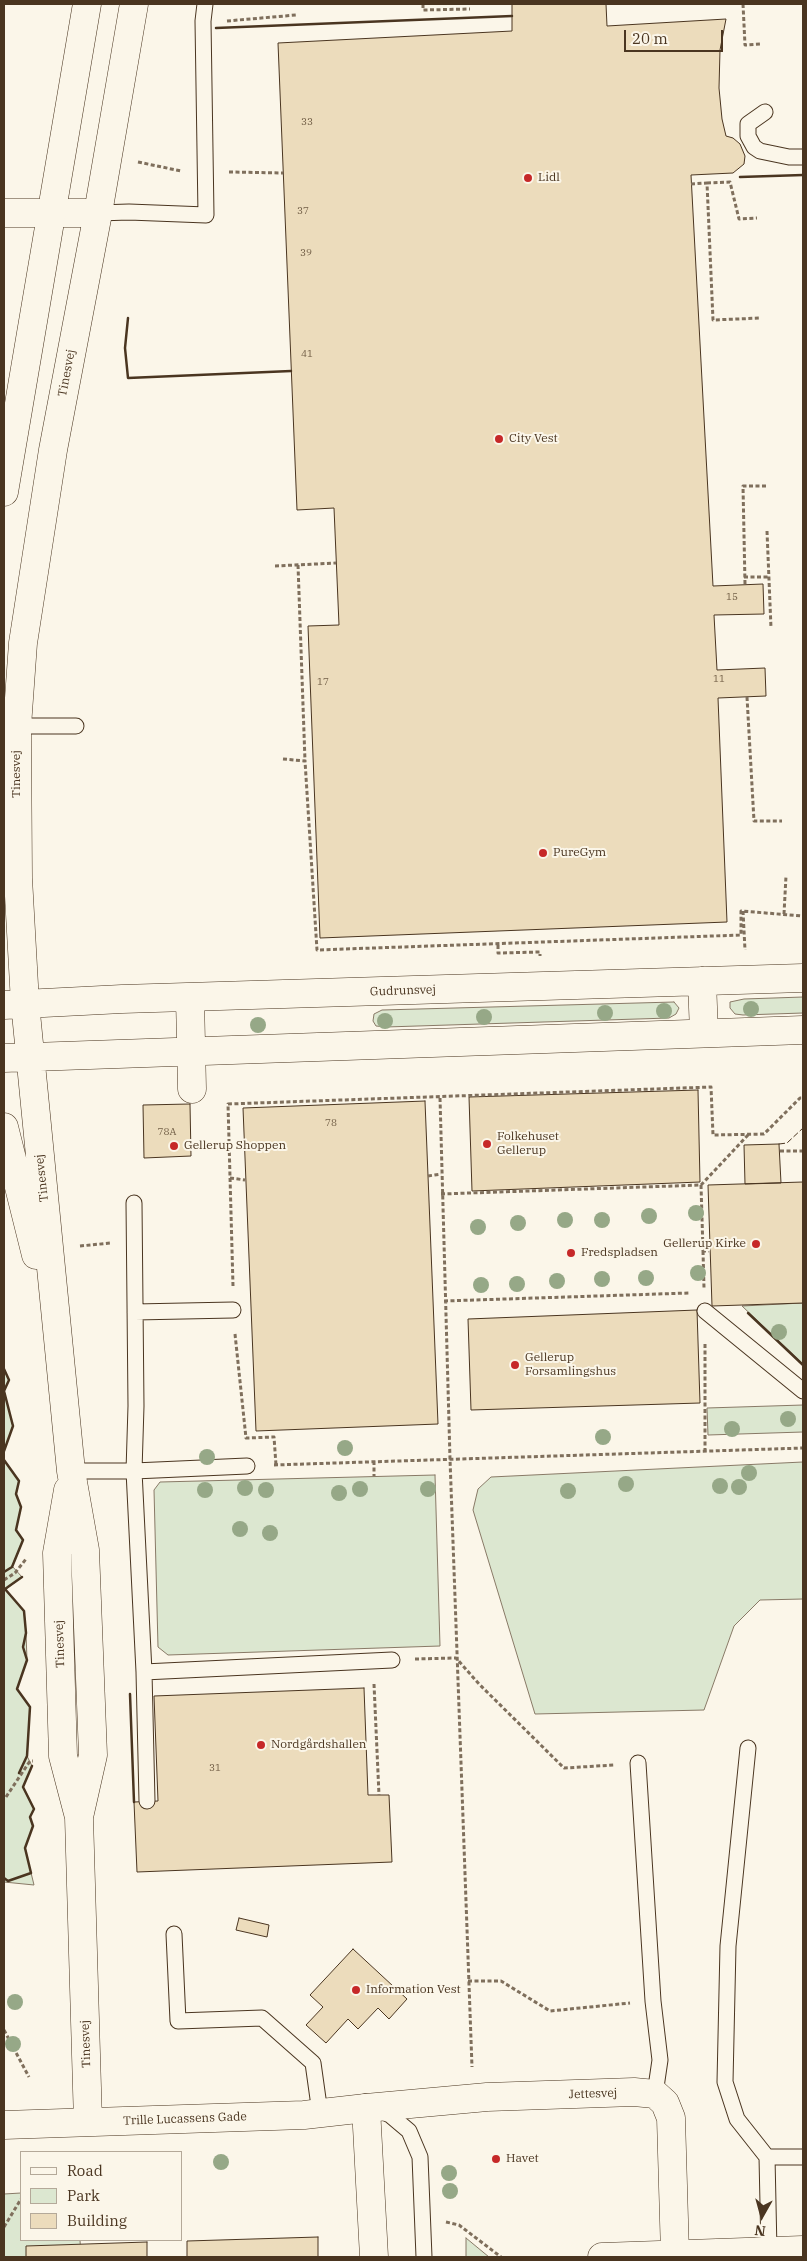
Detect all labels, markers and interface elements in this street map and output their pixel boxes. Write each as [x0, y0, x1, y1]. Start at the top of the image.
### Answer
scale bar [627, 20, 726, 52]
text: 20 m [632, 29, 668, 48]
house number: 33 [301, 116, 313, 128]
place label: Lidl [538, 171, 560, 185]
marker: Lidl [522, 172, 534, 184]
house number: 37 [297, 205, 309, 217]
house number: 39 [300, 247, 312, 259]
street label: Tinesvej [55, 348, 79, 398]
house number: 41 [301, 348, 313, 360]
place label: City Vest [509, 432, 558, 446]
marker: City Vest [493, 433, 505, 445]
house number: 15 [726, 591, 738, 603]
house number: 11 [713, 673, 725, 685]
house number: 17 [317, 676, 329, 688]
street label: Tinesvej [10, 750, 24, 798]
place label: PureGym [553, 846, 606, 860]
marker: PureGym [537, 847, 549, 859]
street label: Gudrunsvej [370, 983, 436, 999]
house number: 78 [325, 1117, 337, 1129]
house number: 78A [158, 1126, 176, 1138]
place label: Folkehuset Gellerup [497, 1130, 559, 1158]
marker: Folkehuset Gellerup [481, 1138, 493, 1150]
place label: Gellerup Shoppen [184, 1139, 286, 1153]
marker: Gellerup Shoppen [168, 1140, 180, 1152]
street label: Tinesvej [32, 1153, 52, 1203]
place label: Gellerup Kirke [663, 1237, 746, 1251]
marker: Gellerup Kirke [750, 1238, 762, 1250]
place label: Fredspladsen [581, 1246, 658, 1260]
marker: Fredspladsen [565, 1247, 577, 1259]
place label: Gellerup Forsamlingshus [525, 1351, 616, 1379]
marker: Gellerup Forsamlingshus [509, 1359, 521, 1371]
street label: Tinesvej [52, 1620, 68, 1668]
place label: Nordgårdshallen [271, 1738, 367, 1752]
marker: Nordgårdshallen [255, 1739, 267, 1751]
house number: 31 [209, 1762, 221, 1774]
place label: Information Vest [366, 1983, 461, 1997]
marker: Information Vest [350, 1984, 362, 1996]
street label: Tinesvej [78, 2020, 94, 2068]
street label: Jettesvej [568, 2086, 618, 2102]
street label: Trille Lucassens Gade [123, 2110, 247, 2128]
legend [20, 2151, 182, 2241]
place label: Havet [506, 2152, 539, 2166]
marker: Havet [490, 2153, 502, 2165]
text: Road [67, 2161, 103, 2180]
text: Park [67, 2186, 100, 2205]
north arrow [737, 2191, 787, 2241]
text: Building [67, 2211, 127, 2230]
text: N [754, 2221, 767, 2240]

